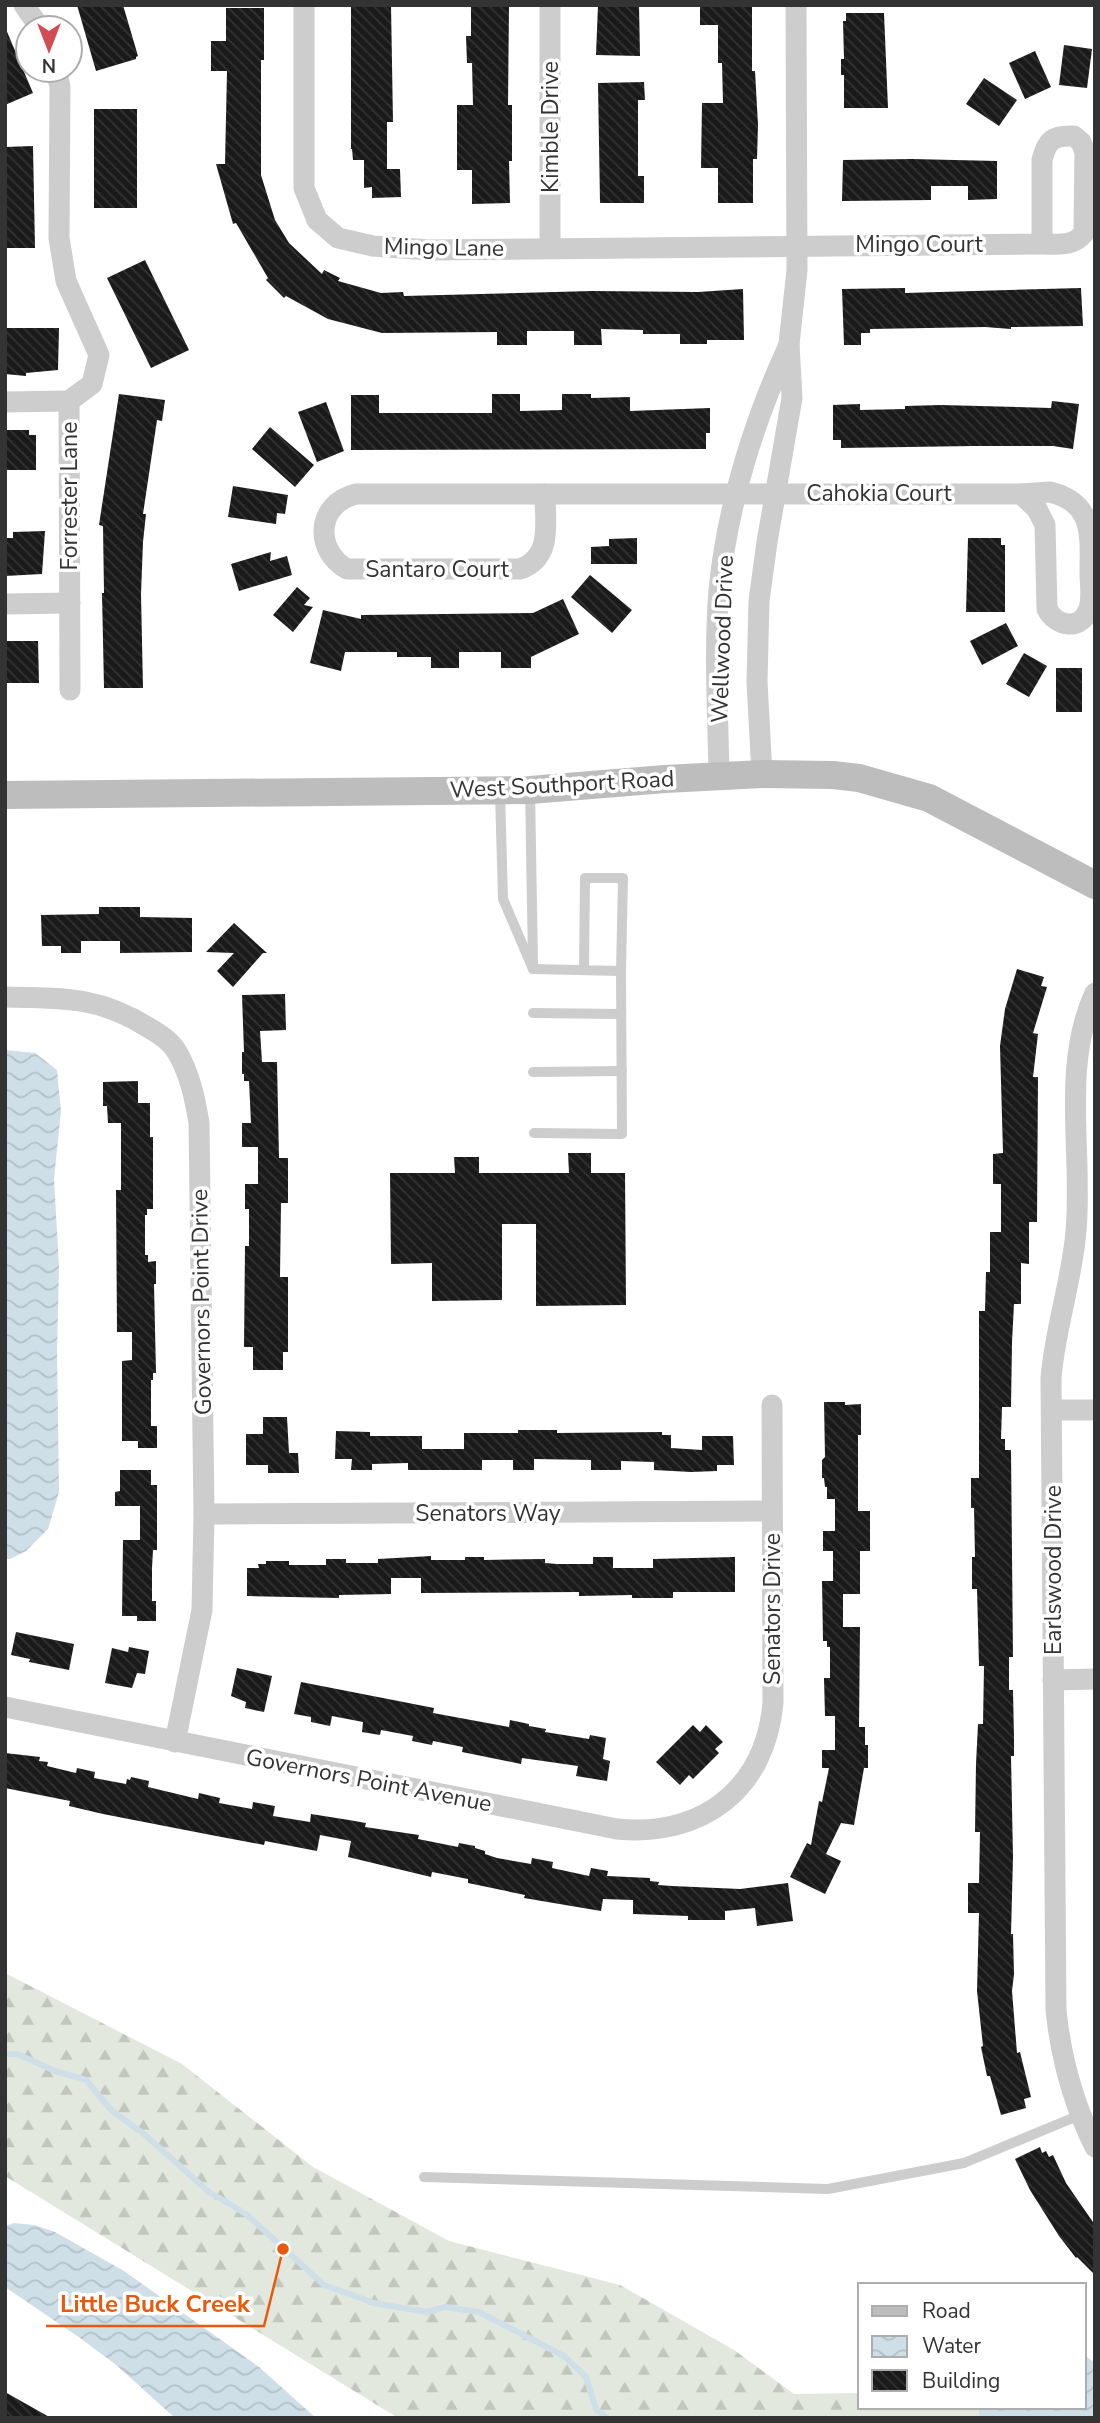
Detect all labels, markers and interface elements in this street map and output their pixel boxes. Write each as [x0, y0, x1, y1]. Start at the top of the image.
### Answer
north arrow [14, 14, 84, 84]
text: N [42, 52, 56, 78]
street label: Kimble Drive [535, 61, 566, 193]
street label: Mingo Court [855, 229, 984, 260]
street label: Mingo Lane [384, 231, 504, 264]
street label: Forrester Lane [54, 422, 85, 570]
street label: Cahokia Court [806, 478, 953, 509]
street label: Santaro Court [365, 554, 510, 585]
street label: Wellwood Drive [704, 554, 741, 724]
street label: West Southport Road [449, 763, 675, 806]
street label: Governors Point Drive [184, 1189, 219, 1415]
street label: Earlswood Drive [1038, 1485, 1069, 1655]
street label: Senators Way [415, 1498, 561, 1529]
street label: Senators Drive [757, 1533, 788, 1685]
street label: Governors Point Avenue [243, 1741, 495, 1820]
callout: Little Buck Creek [46, 2281, 264, 2326]
legend [858, 2283, 1086, 2409]
text: Little Buck Creek [60, 2288, 251, 2320]
text: Road [922, 2297, 971, 2325]
text: Water [922, 2332, 981, 2360]
text: Building [922, 2367, 1000, 2395]

